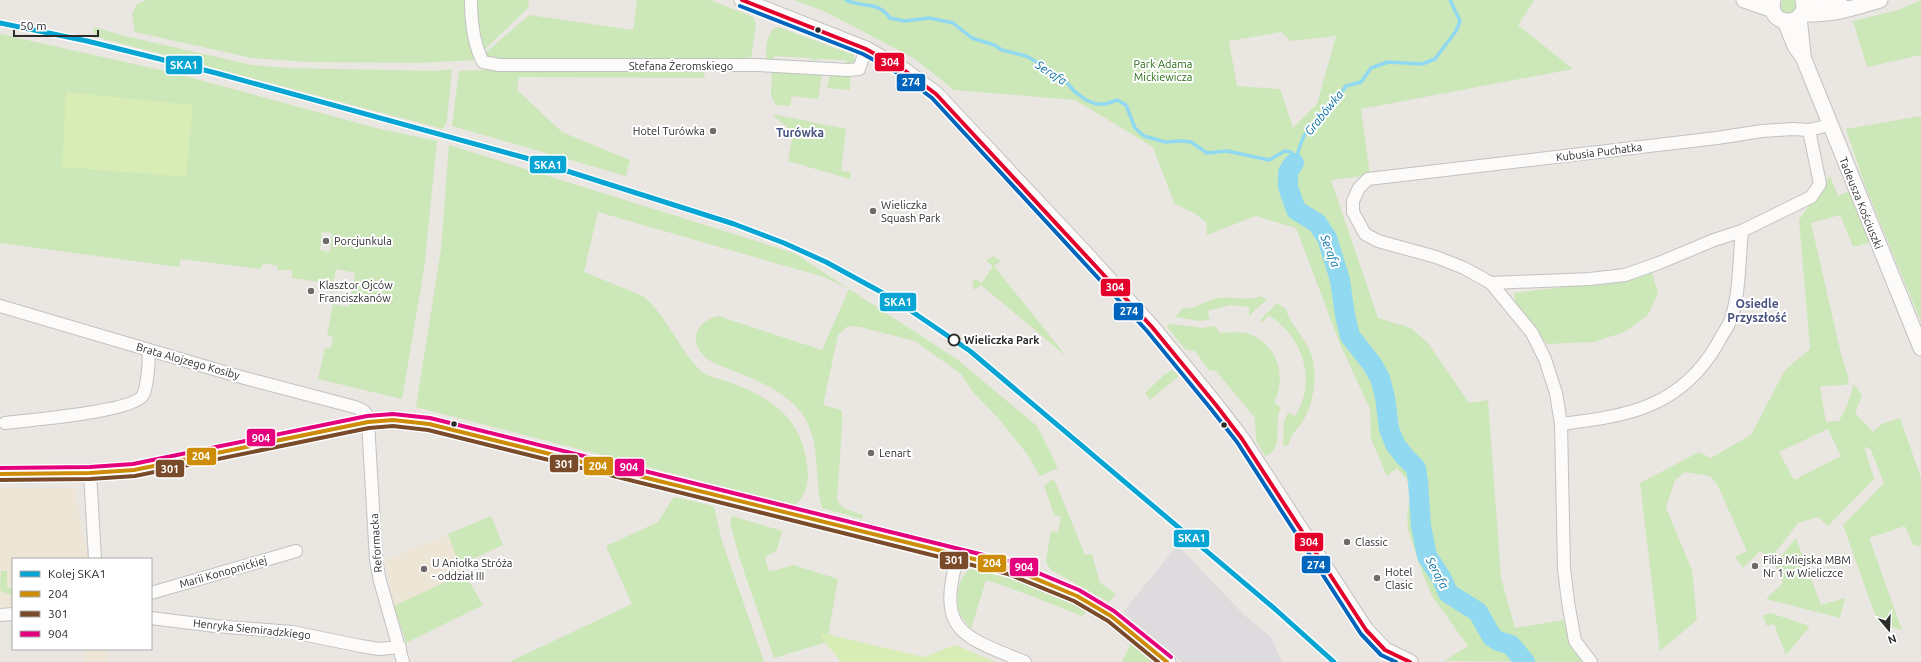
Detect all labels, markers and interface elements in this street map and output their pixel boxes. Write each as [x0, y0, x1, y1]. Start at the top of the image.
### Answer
scale bar [14, 12, 98, 38]
text: 50 m [20, 19, 47, 32]
unlabelled marker [813, 25, 823, 35]
line badge: 304 [874, 52, 905, 72]
line badge: SKA1 [165, 55, 203, 75]
text: 304 [881, 56, 899, 68]
water label: Serafa [1033, 57, 1070, 88]
park label: Park Adama Mickiewicza [1134, 58, 1192, 83]
text: SKA1 [170, 59, 198, 71]
street label: Stefana Żeromskiego [629, 60, 733, 72]
line badge: 274 [896, 73, 926, 92]
text: 274 [902, 76, 920, 88]
water label: Grabówka [1302, 87, 1346, 138]
place label: Hotel Turówka [633, 125, 705, 137]
marker: Hotel Turówka [708, 126, 718, 136]
district label: Turówka [776, 126, 824, 139]
street label: Kubusia Puchatka [1555, 141, 1643, 163]
line badge: SKA1 [529, 155, 567, 174]
street label: Tadeusza Kościuszki [1837, 155, 1885, 251]
text: SKA1 [534, 159, 562, 171]
place label: Wieliczka Squash Park [881, 199, 941, 224]
marker: Wieliczka Squash Park [868, 206, 878, 216]
water label: Serafa [1318, 232, 1343, 270]
place label: Porcjunkula [334, 235, 392, 247]
marker: Porcjunkula [321, 236, 331, 246]
line badge: 304 [1100, 278, 1131, 297]
place label: Klasztor Ojców Franciszkanów [319, 279, 393, 304]
text: 304 [1106, 281, 1124, 293]
marker: Klasztor Ojców Franciszkanów [306, 286, 316, 296]
line badge: SKA1 [879, 292, 917, 312]
text: SKA1 [884, 296, 912, 308]
district label: Osiedle Przyszłość [1727, 297, 1787, 324]
line badge: 274 [1113, 302, 1144, 321]
text: 274 [1120, 305, 1138, 317]
marker: Wieliczka Park [947, 333, 961, 347]
place label: Wieliczka Park [964, 334, 1040, 346]
street label: Brata Alojzego Kosiby [135, 341, 242, 382]
unlabelled marker [449, 419, 459, 429]
unlabelled marker [1219, 420, 1229, 430]
line badge: 904 [246, 428, 276, 447]
text: 904 [252, 432, 270, 444]
line badge: 204 [186, 447, 217, 466]
place label: Lenart [879, 447, 912, 459]
marker: Lenart [866, 448, 876, 458]
text: 204 [192, 450, 210, 462]
line badge: 301 [549, 454, 579, 473]
line badge: 204 [583, 456, 614, 476]
text: 301 [555, 458, 573, 470]
line badge: 904 [614, 458, 645, 477]
line badge: 301 [155, 459, 185, 478]
text: 204 [589, 460, 607, 472]
text: 904 [620, 461, 638, 473]
text: 301 [161, 463, 179, 475]
street label: Reformacka [368, 513, 384, 573]
line badge: SKA1 [1173, 529, 1210, 548]
text: SKA1 [1178, 532, 1206, 544]
line badge: 304 [1294, 532, 1324, 552]
text: 304 [1300, 536, 1318, 548]
place label: Classic [1355, 536, 1388, 548]
marker: Classic [1342, 537, 1352, 547]
line badge: 301 [939, 551, 969, 570]
street label: Marii Konopnickiej [178, 554, 268, 590]
text: 301 [945, 554, 963, 566]
line badge: 204 [977, 554, 1007, 573]
water label: Serafa [1423, 554, 1451, 591]
place label: Filia Miejska MBM Nr 1 w Wieliczce [1763, 554, 1851, 579]
line badge: 274 [1301, 555, 1331, 574]
place label: U Aniołka Stróża - oddział III [432, 557, 513, 582]
text: 204 [983, 557, 1001, 569]
line badge: 904 [1009, 557, 1039, 577]
legend [12, 558, 152, 650]
text: 274 [1307, 559, 1325, 571]
text: 904 [1015, 561, 1033, 573]
marker: Filia Miejska MBM Nr 1 w Wieliczce [1750, 561, 1760, 571]
marker: U Aniołka Stróża - oddział III [419, 564, 429, 574]
place label: Hotel Clasic [1385, 566, 1413, 591]
text: Kolej SKA1 [48, 567, 106, 580]
marker: Hotel Clasic [1372, 573, 1382, 583]
text: 204 [48, 587, 69, 600]
text: 301 [48, 607, 68, 620]
north arrow [1869, 610, 1909, 650]
street label: Henryka Siemiradzkiego [192, 617, 312, 641]
text: 904 [48, 627, 69, 640]
text: N [1886, 632, 1898, 646]

